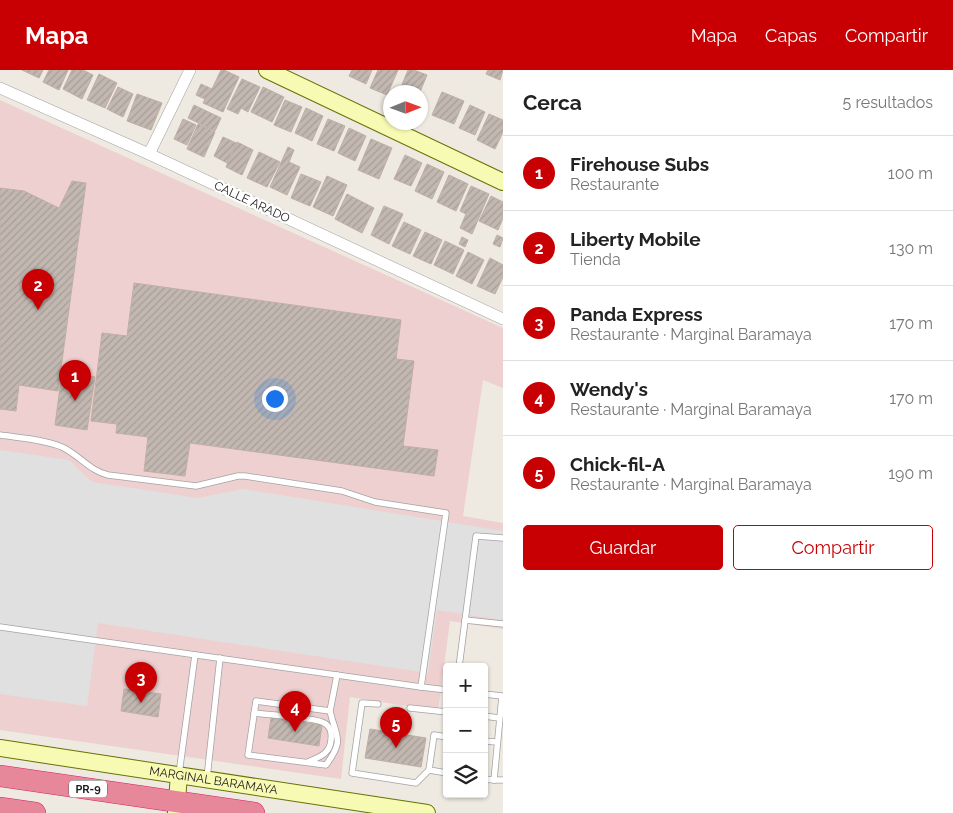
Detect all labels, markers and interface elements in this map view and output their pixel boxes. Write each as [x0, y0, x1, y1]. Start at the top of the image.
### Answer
text: Mapa [25, 21, 88, 50]
text: Mapa [691, 25, 737, 46]
text: Capas [765, 25, 817, 46]
text: Compartir [845, 25, 928, 46]
north arrow [383, 85, 428, 130]
text: Cerca [523, 90, 582, 115]
text: 5 resultados [843, 93, 933, 112]
text: Firehouse Subs [570, 153, 709, 175]
text: 1 [535, 164, 543, 183]
text: 100 m [888, 164, 933, 183]
text: Restaurante [570, 175, 659, 194]
street label: CALLE ARADO [212, 178, 292, 226]
text: Liberty Mobile [570, 228, 701, 250]
text: 2 [534, 239, 544, 258]
text: 130 m [889, 239, 933, 258]
text: Tienda [570, 250, 621, 269]
pin: 2 [22, 269, 54, 310]
text: Panda Express [570, 303, 703, 325]
text: 3 [535, 314, 543, 333]
text: 170 m [889, 314, 933, 333]
text: Restaurante · Marginal Baramaya [570, 325, 812, 344]
pin: 1 [59, 360, 91, 401]
text: Wendy's [570, 378, 648, 400]
your location [262, 386, 288, 412]
text: 4 [534, 389, 544, 408]
text: 170 m [889, 389, 933, 408]
text: Restaurante · Marginal Baramaya [570, 400, 812, 419]
text: Chick-fil-A [570, 453, 665, 475]
text: 5 [535, 464, 543, 483]
text: 190 m [888, 464, 933, 483]
text: Restaurante · Marginal Baramaya [570, 475, 812, 494]
button: Guardar [523, 525, 723, 570]
button: Compartir [733, 525, 933, 570]
pin: 3 [125, 662, 157, 703]
map controls [443, 663, 488, 798]
button: + [443, 663, 488, 708]
pin: 4 [279, 691, 311, 732]
pin: 5 [380, 707, 412, 748]
button: − [443, 708, 488, 753]
button: layers [443, 753, 488, 798]
street label: MARGINAL BARAMAYA [148, 764, 279, 797]
road number: PR-9 [69, 781, 107, 798]

